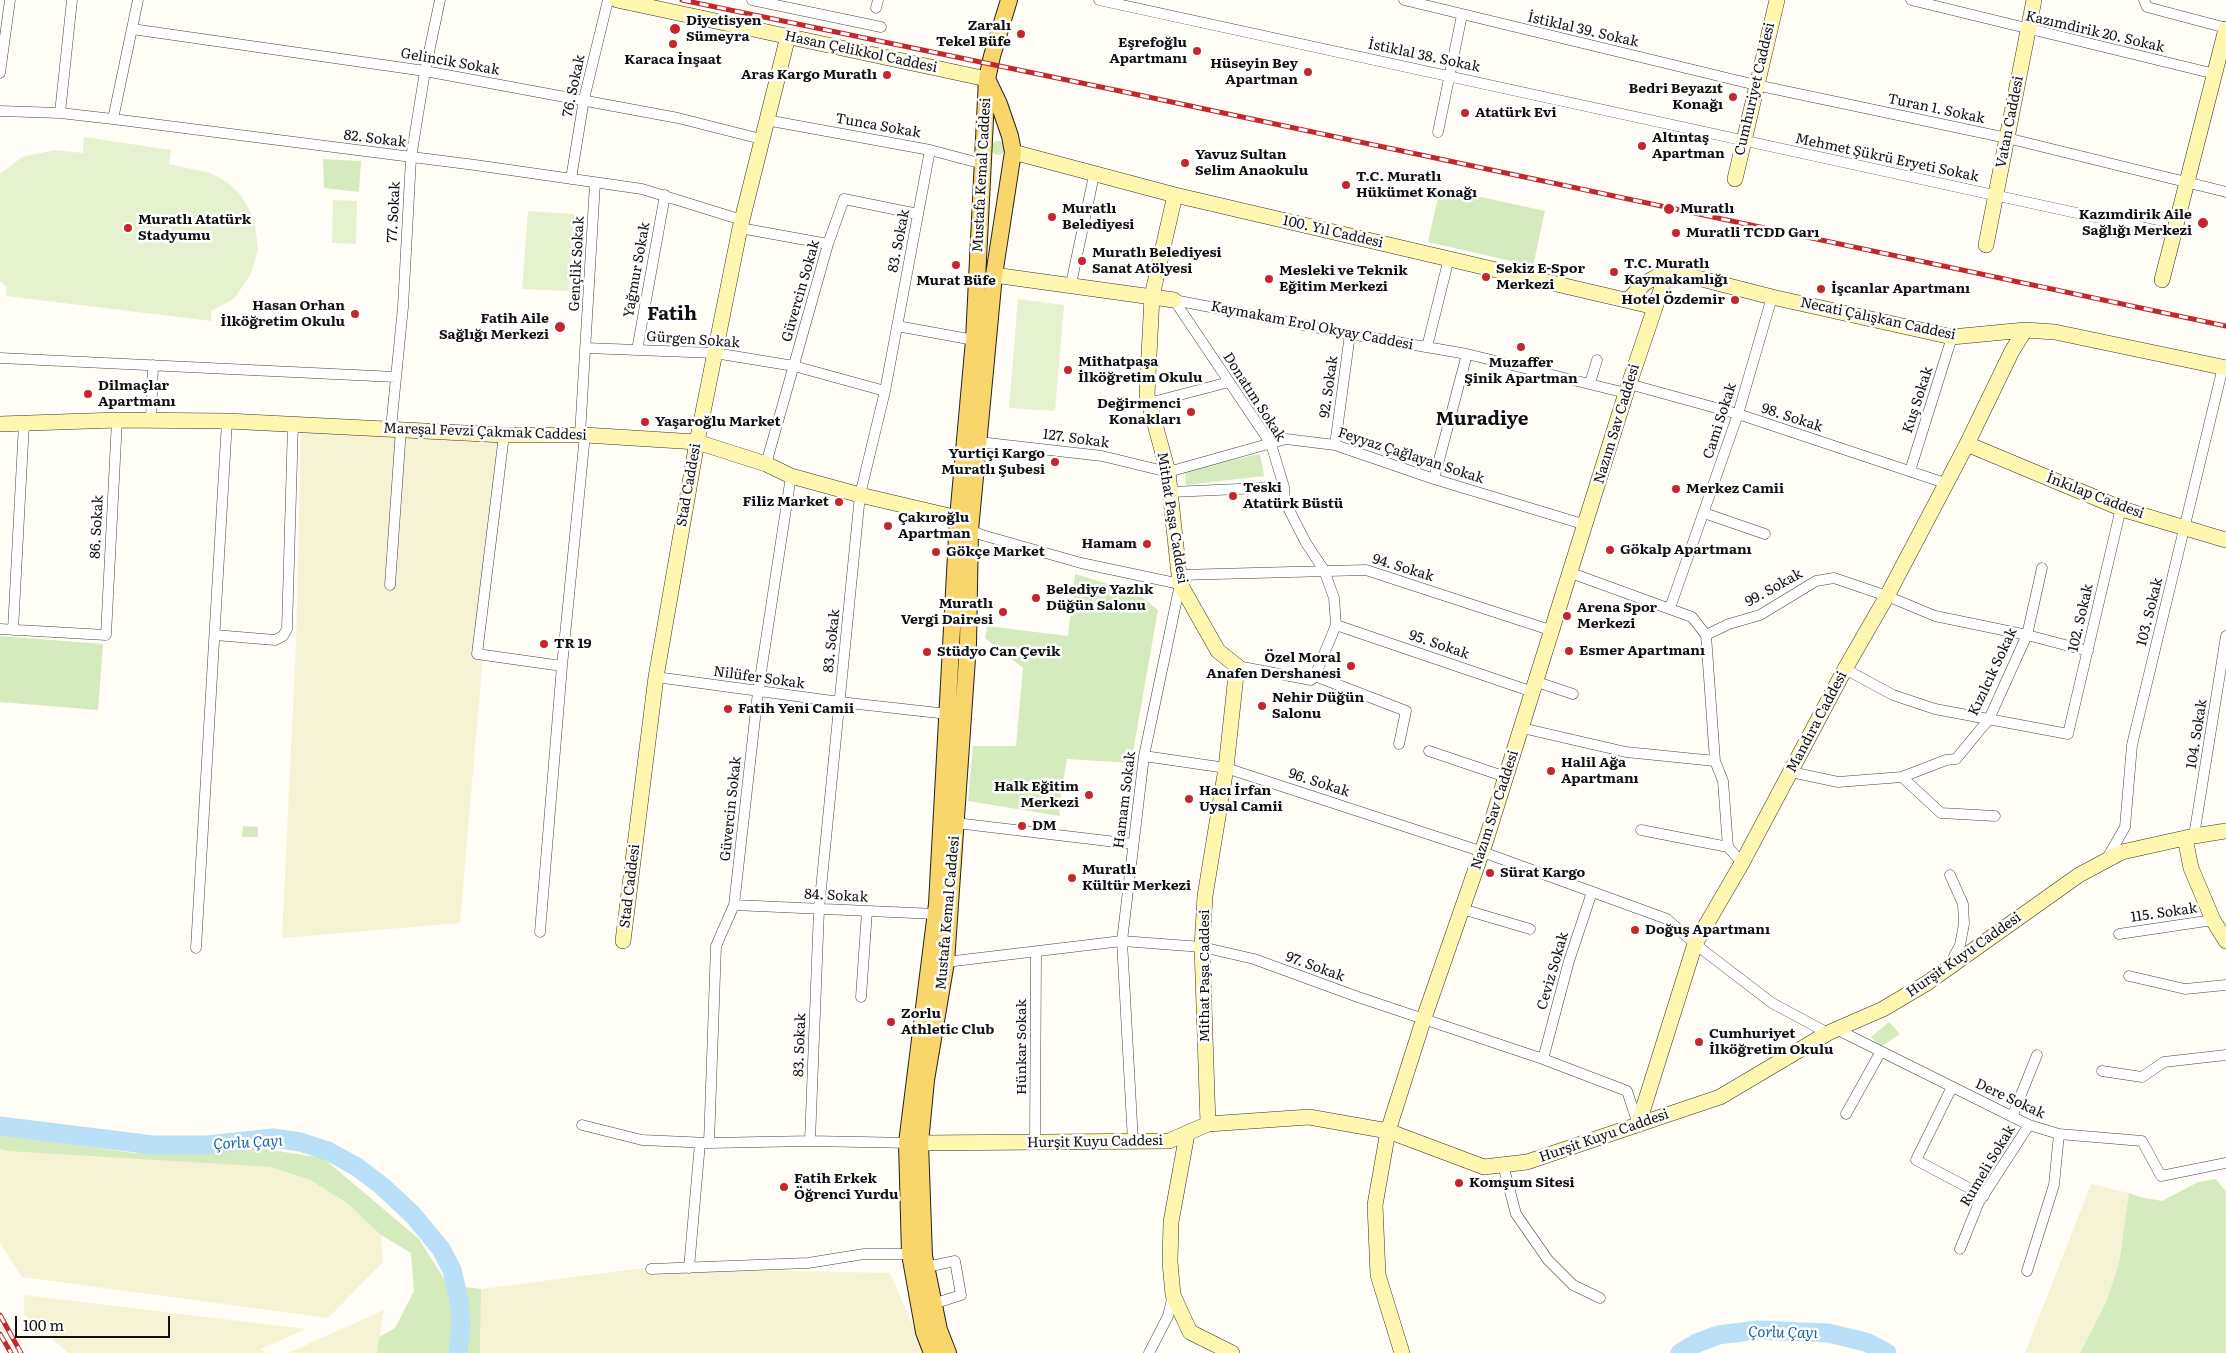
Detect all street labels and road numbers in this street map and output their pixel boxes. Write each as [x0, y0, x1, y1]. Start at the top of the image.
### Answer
street label: Kazımdirik 20. Sokak [2024, 8, 2166, 56]
street label: İstiklal 39. Sokak [1526, 9, 1640, 51]
street label: Cumhuriyet Caddesi [1732, 21, 1778, 157]
street label: Hasan Çelikkol Caddesi [783, 28, 939, 76]
street label: İstiklal 38. Sokak [1366, 36, 1482, 76]
street label: Gelincik Sokak [399, 45, 501, 79]
street label: 76. Sokak [559, 53, 589, 119]
street label: Vatan Caddesi [1993, 75, 2027, 169]
street label: Turan 1. Sokak [1886, 90, 1986, 128]
street label: Mustafa Kemal Caddesi [970, 97, 994, 253]
street label: Tunca Sokak [834, 110, 922, 142]
street label: 82. Sokak [343, 127, 407, 151]
street label: Mehmet Şükrü Eryeti Sokak [1794, 130, 1980, 186]
street label: 77. Sokak [384, 181, 404, 243]
street label: 83. Sokak [885, 208, 913, 274]
street label: 100. Yıl Caddesi [1281, 212, 1385, 252]
street label: Gençlik Sokak [566, 216, 588, 312]
street label: Yağmur Sokak [620, 221, 654, 319]
street label: Güvercin Sokak [778, 238, 824, 344]
street label: Necati Çalışkan Caddesi [1799, 294, 1957, 344]
street label: Kaymakam Erol Okyay Caddesi [1209, 298, 1415, 354]
street label: Gürgen Sokak [646, 328, 740, 352]
street label: Donatım Sokak [1219, 349, 1289, 445]
street label: 92. Sokak [1316, 355, 1342, 419]
street label: Nazım Sav Caddesi [1591, 362, 1643, 486]
street label: Kuş Sokak [1899, 365, 1937, 435]
street label: Cami Sokak [1700, 381, 1740, 461]
street label: 98. Sokak [1759, 400, 1825, 436]
street label: Mareşal Fevzi Çakmak Caddesi [383, 420, 587, 444]
street label: Feyyaz Çağlayan Sokak [1336, 424, 1486, 488]
street label: 127. Sokak [1042, 426, 1110, 452]
street label: Stad Caddesi [673, 442, 705, 528]
street label: Mithat Paşa Caddesi [1153, 451, 1191, 585]
street label: İnkılap Caddesi [2044, 470, 2146, 522]
street label: 86. Sokak [87, 495, 107, 559]
street label: 94. Sokak [1370, 551, 1436, 585]
street label: 99. Sokak [1742, 565, 1806, 611]
street label: 103. Sokak [2133, 576, 2167, 648]
street label: 102. Sokak [2065, 582, 2097, 654]
street label: 83. Sokak [820, 608, 844, 674]
street label: Kızılcık Sokak [1965, 625, 2021, 719]
street label: 95. Sokak [1407, 627, 1471, 663]
street label: Nilüfer Sokak [712, 663, 806, 693]
street label: Mandıra Caddesi [1783, 668, 1851, 776]
street label: 104. Sokak [2183, 698, 2211, 770]
street label: Nazım Sav Caddesi [1468, 748, 1522, 872]
street label: Hamam Sokak [1111, 751, 1139, 849]
street label: Güvercin Sokak [717, 756, 745, 862]
street label: 96. Sokak [1286, 765, 1352, 801]
street label: Mustafa Kemal Caddesi [933, 835, 963, 991]
street label: Stad Caddesi [617, 843, 643, 929]
street label: 84. Sokak [804, 886, 868, 906]
street label: 115. Sokak [2130, 900, 2198, 926]
street label: Mithat Paşa Caddesi [1197, 909, 1213, 1043]
street label: Hurşit Kuyu Caddesi [1903, 909, 2025, 1001]
street label: Ceviz Sokak [1534, 930, 1572, 1012]
street label: 97. Sokak [1283, 949, 1347, 985]
street label: Hünkar Sokak [1014, 999, 1030, 1095]
street label: 83. Sokak [790, 1013, 810, 1077]
street label: Dere Sokak [1972, 1075, 2048, 1123]
street label: Hurşit Kuyu Caddesi [1537, 1106, 1671, 1166]
street label: Rumeli Sokak [1957, 1122, 2019, 1210]
street label: Hurşit Kuyu Caddesi [1027, 1132, 1163, 1152]

